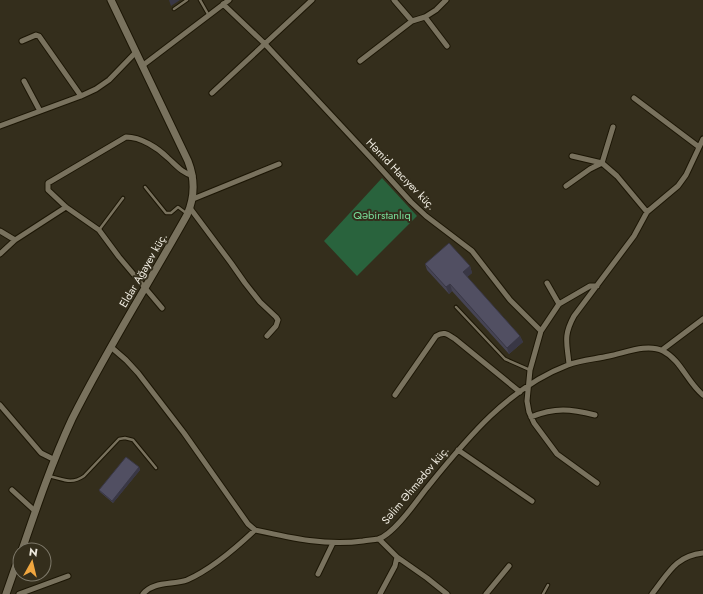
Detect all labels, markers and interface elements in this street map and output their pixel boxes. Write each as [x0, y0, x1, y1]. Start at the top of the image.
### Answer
street label: Həmid Hacıyev küç. [363, 135, 439, 213]
park label: Qəbirstanlıq [353, 207, 411, 223]
street label: Eldar Ağayev küç. [115, 230, 171, 310]
street label: Səlim Əhmədov küç. [378, 442, 452, 528]
north arrow [12, 542, 52, 582]
text: N [28, 544, 39, 561]

